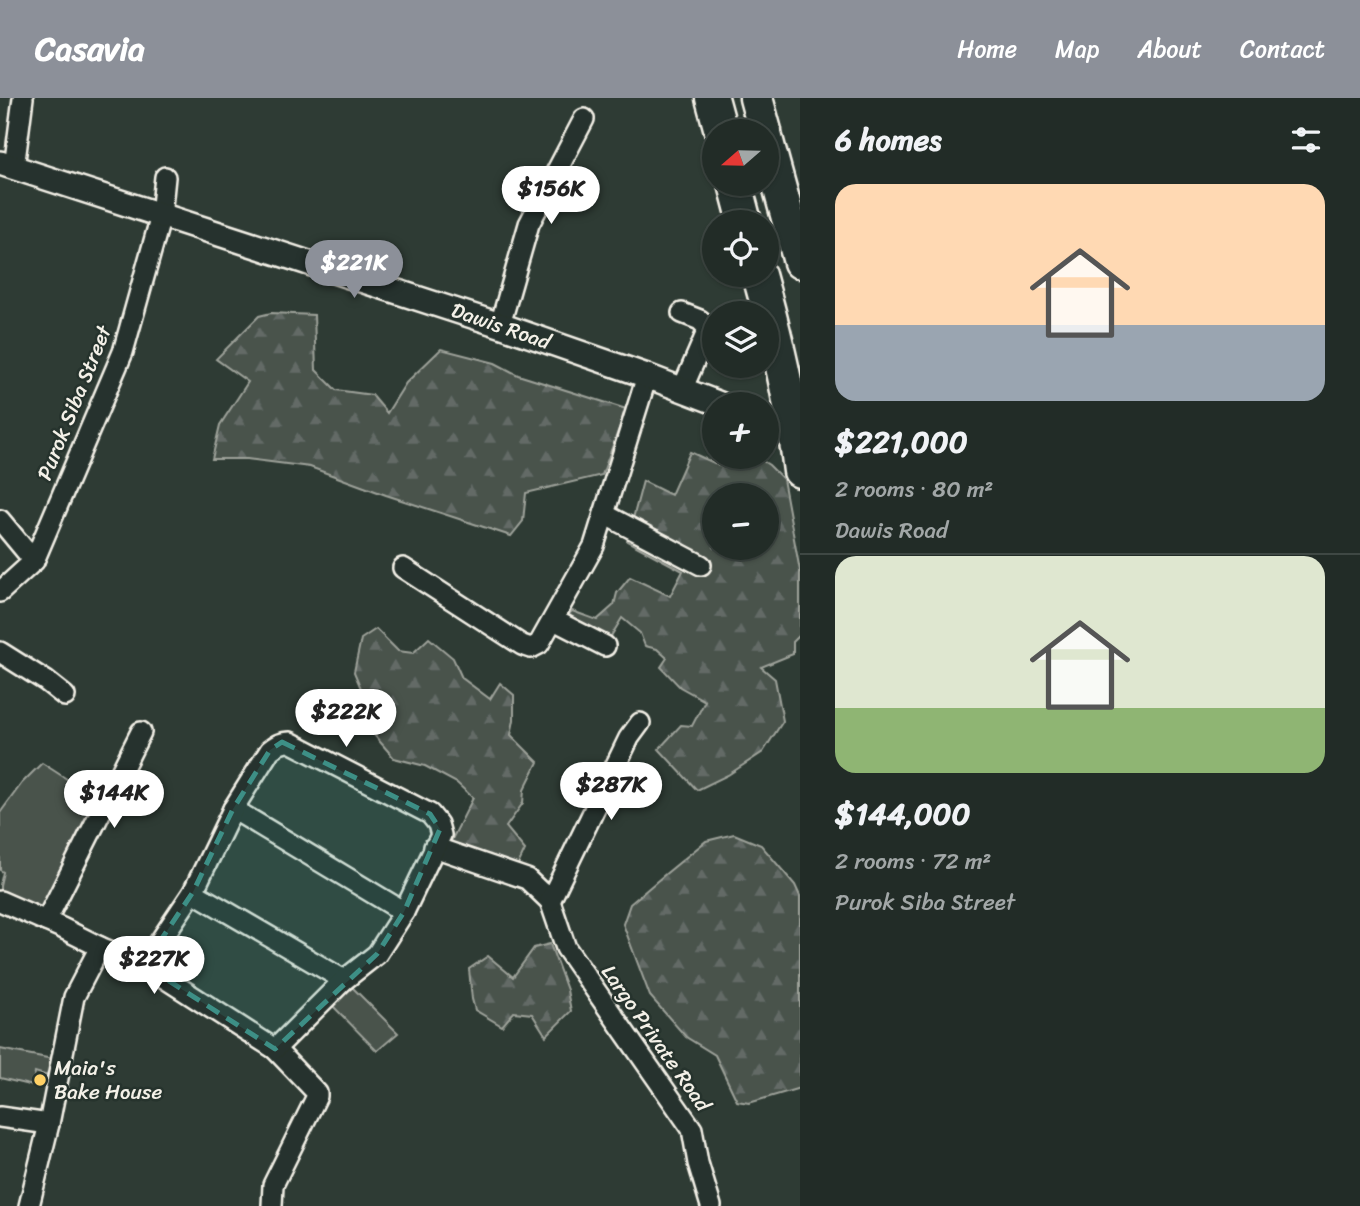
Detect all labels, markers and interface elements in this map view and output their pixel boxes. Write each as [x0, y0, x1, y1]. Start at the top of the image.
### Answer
text: Casavia [35, 20, 145, 78]
text: Home [957, 28, 1017, 70]
text: Map [1055, 28, 1099, 70]
text: About [1137, 28, 1202, 70]
text: Contact [1240, 28, 1325, 70]
text: 6 homes [835, 113, 942, 167]
north arrow [702, 119, 779, 196]
map controls [702, 119, 779, 560]
icon: filters [1287, 121, 1325, 159]
pin: $156K [502, 166, 600, 226]
text: $156K [518, 168, 584, 209]
button: locate [702, 210, 779, 287]
icon: home [1017, 230, 1143, 356]
pin: $221K [305, 240, 403, 300]
text: $221K [321, 242, 387, 283]
street label: Dawis Road [446, 291, 558, 361]
button: layers [702, 301, 779, 378]
street label: Purok Siba Street [26, 318, 123, 486]
button: + [702, 392, 779, 469]
text: $221,000 [835, 415, 968, 469]
text: 2 rooms · 80 m² [835, 469, 993, 510]
button: − [702, 483, 779, 560]
text: Dawis Road [835, 510, 948, 551]
icon: home [1017, 602, 1143, 728]
pin: $222K [297, 690, 395, 749]
text: $222K [311, 691, 381, 732]
pin: $287K [562, 762, 660, 822]
text: $287K [576, 764, 646, 805]
pin: $144K [65, 770, 163, 830]
text: $144K [80, 772, 148, 813]
text: $144,000 [835, 787, 971, 841]
text: 2 rooms · 72 m² [835, 841, 991, 882]
text: Purok Siba Street [835, 882, 1015, 923]
pin: $227K [105, 936, 203, 996]
text: $227K [119, 938, 189, 979]
street label: Largo Private Road [591, 956, 722, 1121]
place label: Maia's Bake House [54, 1049, 162, 1111]
marker: Maia's Bake House [32, 1072, 48, 1088]

